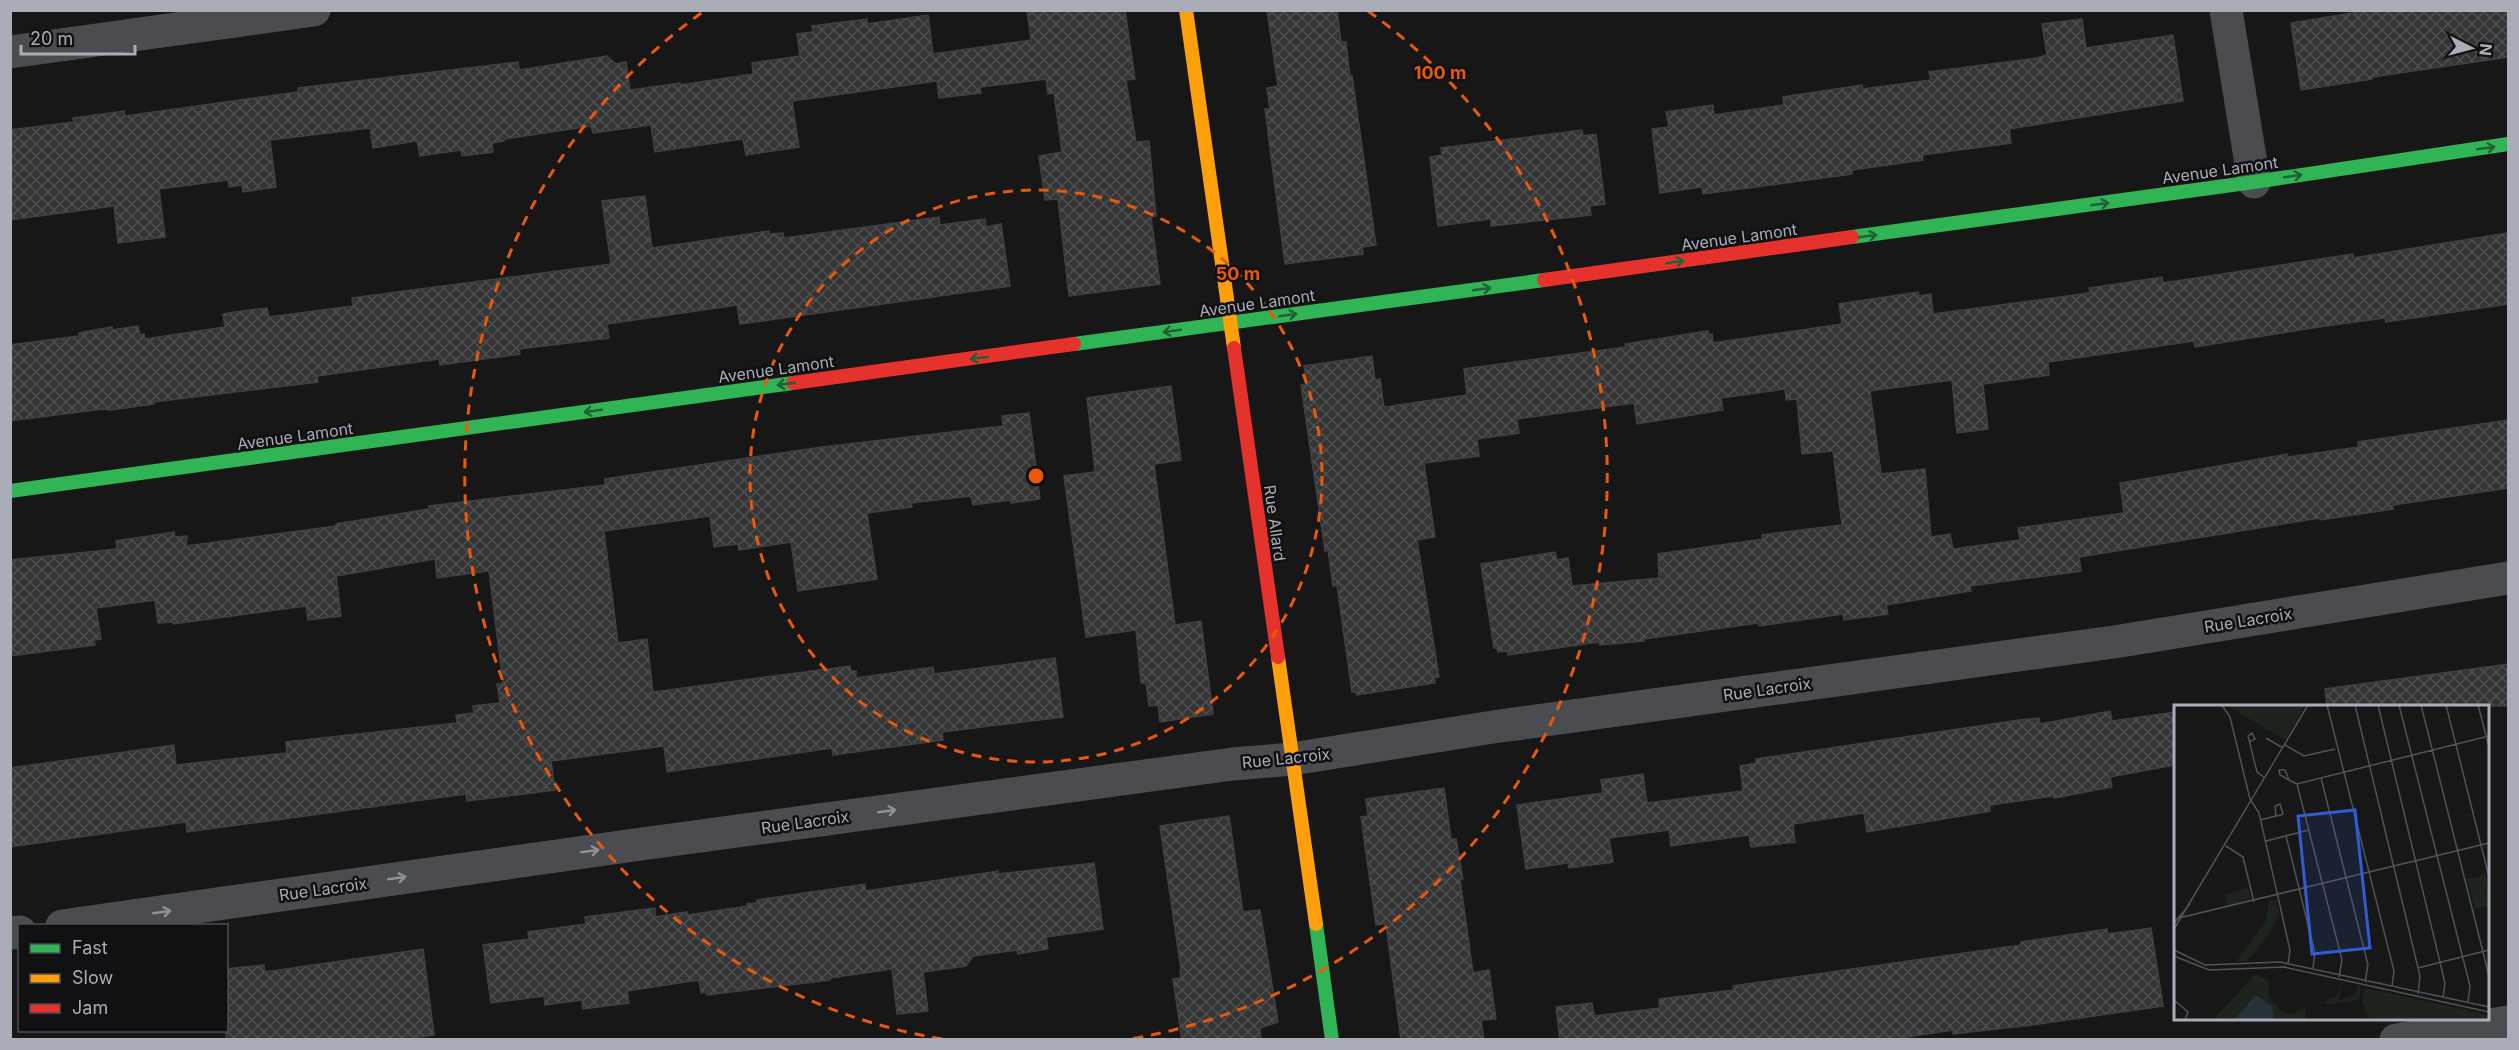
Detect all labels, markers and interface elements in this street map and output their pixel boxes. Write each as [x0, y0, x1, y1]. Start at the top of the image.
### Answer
scale bar [21, 18, 135, 56]
north arrow [2441, 18, 2501, 78]
text: 20 m [30, 28, 73, 49]
text: N [2475, 42, 2497, 57]
text: 100 m [1414, 62, 1466, 83]
one-way arrow [2475, 142, 2495, 153]
street label: Avenue Lamont [2161, 152, 2279, 188]
one-way arrow [2282, 171, 2302, 182]
one-way arrow [2089, 198, 2109, 209]
street label: Avenue Lamont [1680, 219, 1798, 255]
one-way arrow [1858, 230, 1877, 241]
one-way arrow [1664, 257, 1684, 268]
text: 50 m [1216, 263, 1260, 284]
one-way arrow [1471, 283, 1491, 294]
street label: Avenue Lamont [1198, 285, 1316, 321]
one-way arrow [1278, 310, 1298, 321]
one-way arrow [1163, 325, 1183, 336]
street label: Avenue Lamont [717, 351, 835, 387]
one-way arrow [970, 352, 990, 363]
one-way arrow [777, 378, 796, 389]
one-way arrow [584, 405, 603, 416]
street label: Avenue Lamont [236, 418, 354, 454]
centre of rings [1026, 466, 1046, 486]
street label: Rue Allard [1260, 484, 1290, 562]
street label: Rue Lacroix [2203, 603, 2294, 637]
street label: Rue Lacroix [1722, 673, 1813, 705]
inset map [2174, 705, 2489, 1020]
street label: Rue Lacroix [1241, 743, 1331, 773]
street label: Rue Lacroix [760, 806, 851, 838]
one-way arrow [877, 806, 896, 817]
one-way arrow [579, 845, 599, 856]
street label: Rue Lacroix [278, 873, 369, 905]
one-way arrow [386, 873, 406, 884]
one-way arrow [151, 906, 171, 917]
legend [18, 924, 228, 1032]
text: Fast [72, 937, 108, 958]
text: Slow [72, 967, 113, 988]
text: Jam [72, 997, 108, 1018]

